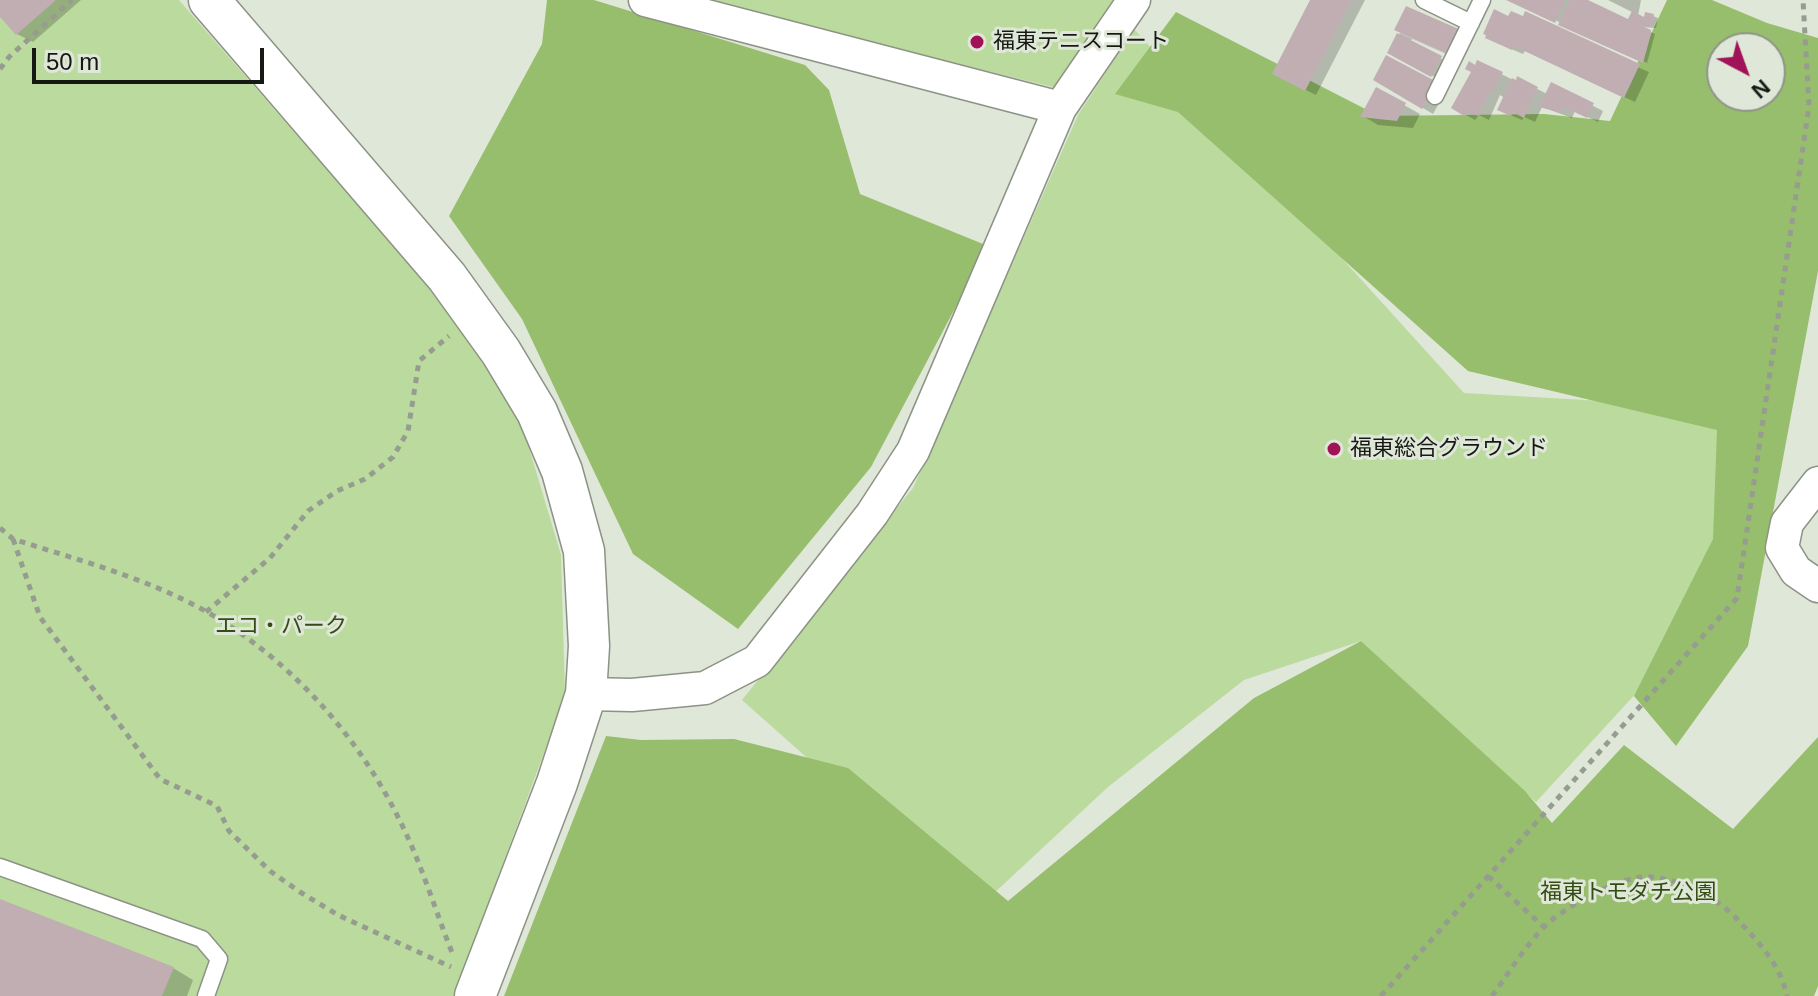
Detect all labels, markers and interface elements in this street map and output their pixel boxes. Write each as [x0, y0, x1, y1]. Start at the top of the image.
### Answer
place label: 福東テニスコート [993, 29, 1169, 55]
scale bar [36, 32, 268, 82]
north arrow [1706, 32, 1786, 112]
marker: 福東テニスコート [968, 33, 986, 51]
text: 50 m [46, 48, 99, 75]
text: N [1747, 74, 1775, 104]
place label: 福東総合グラウンド [1350, 436, 1548, 462]
marker: 福東総合グラウンド [1325, 440, 1343, 458]
park label: エコ・パーク [215, 614, 347, 640]
park label: 福東トモダチ公園 [1540, 880, 1716, 906]

